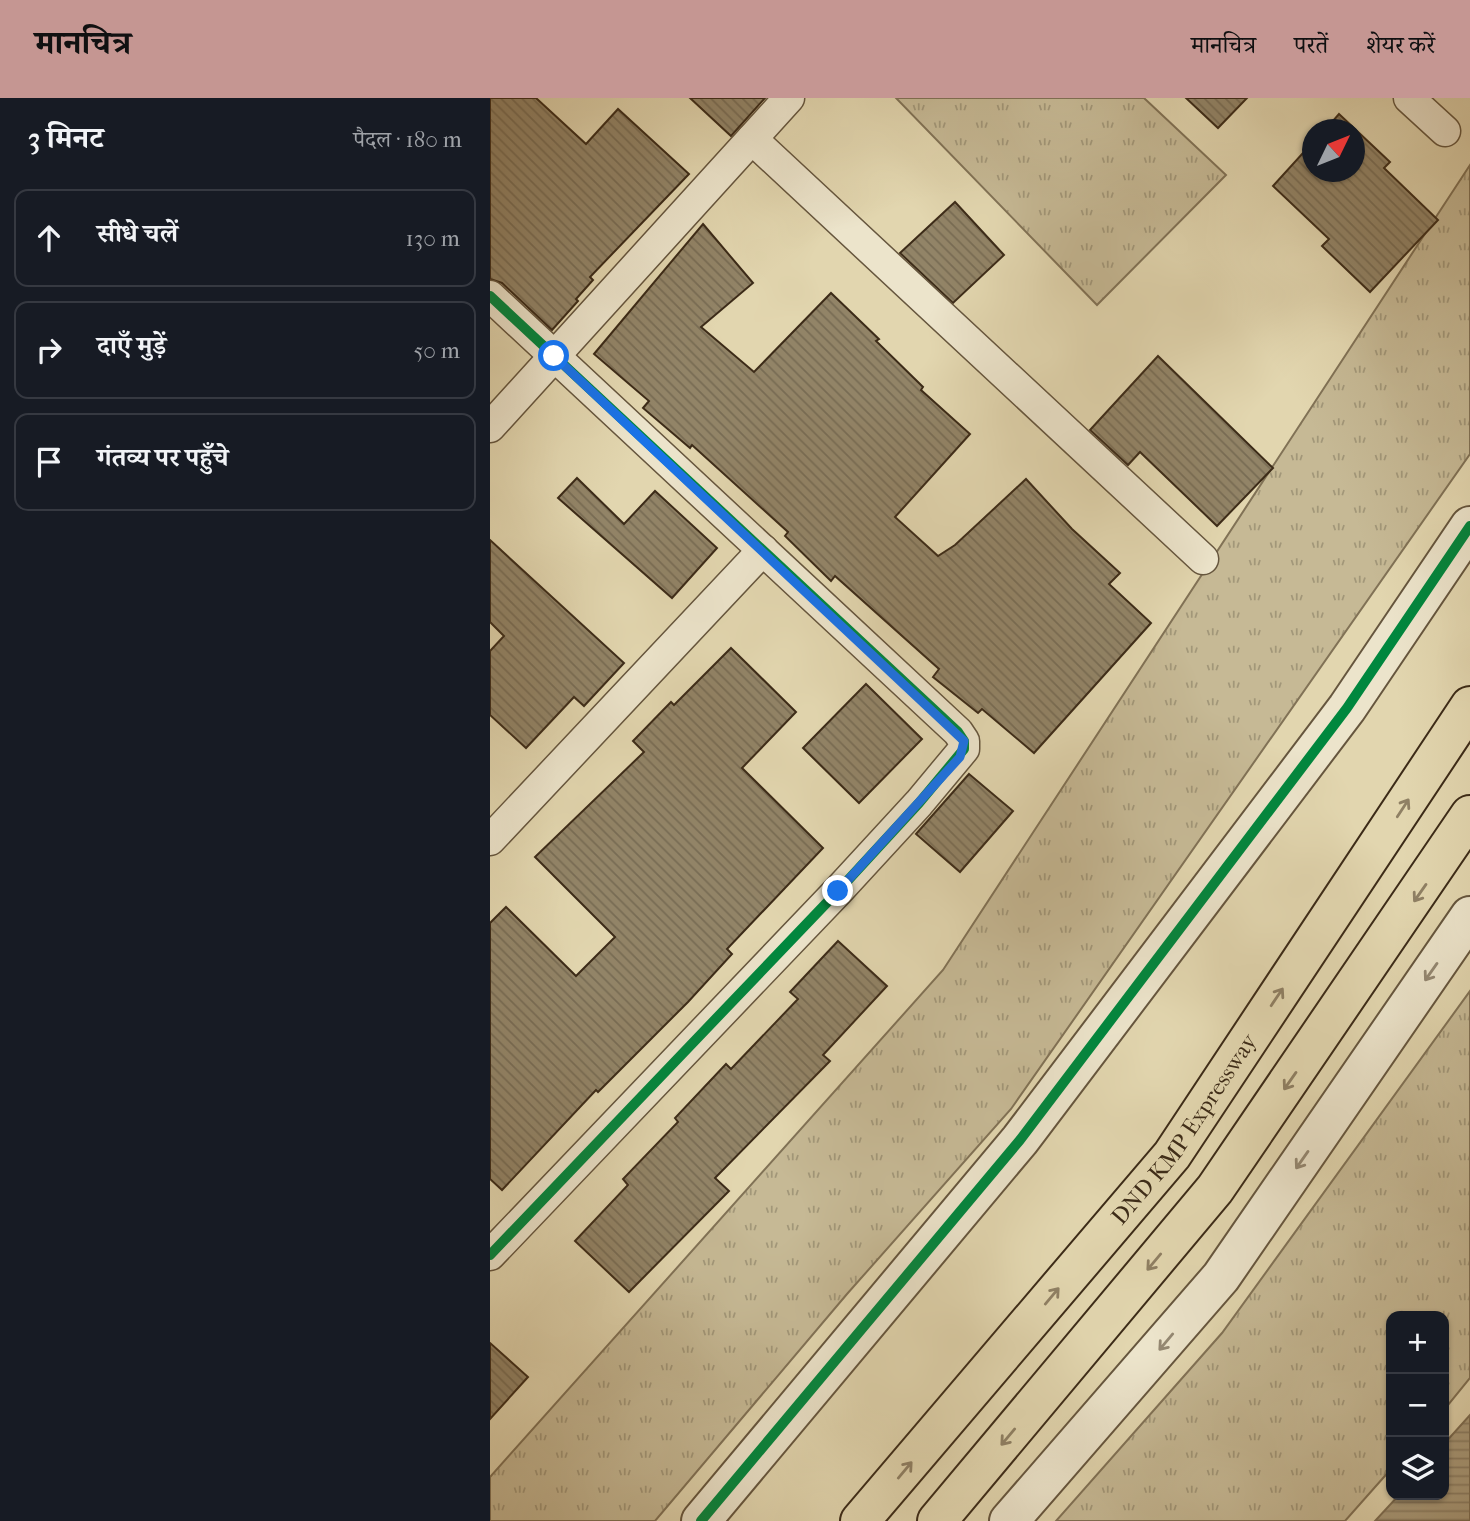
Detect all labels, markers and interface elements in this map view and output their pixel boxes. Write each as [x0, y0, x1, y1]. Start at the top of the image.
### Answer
text: मानचित्र [35, 24, 131, 63]
text: मानचित्र [1191, 31, 1256, 59]
text: परतें [1294, 31, 1328, 59]
text: शेयर करें [1366, 31, 1435, 59]
north arrow [1302, 119, 1365, 182]
text: 3 मिनट [28, 121, 104, 156]
text: पैदल · 180 m [353, 126, 462, 153]
text: सीधे चलें [97, 218, 178, 249]
icon: ahead [30, 219, 68, 257]
text: 130 m [406, 225, 460, 252]
text: दाएँ मुड़ें [97, 330, 166, 361]
icon: right [30, 331, 68, 369]
text: 50 m [413, 337, 460, 364]
route start [538, 340, 569, 371]
text: गंतव्य पर पहुँचे [97, 442, 228, 473]
icon: arrive [30, 443, 68, 481]
one-way arrow [1396, 799, 1410, 818]
route end [822, 875, 853, 906]
one-way arrow [1413, 883, 1427, 902]
one-way arrow [1424, 962, 1438, 981]
one-way arrow [1270, 988, 1284, 1008]
street label: DND KMP Expressway [1106, 1028, 1263, 1230]
one-way arrow [1283, 1071, 1297, 1090]
one-way arrow [1295, 1150, 1309, 1169]
one-way arrow [1146, 1253, 1162, 1271]
one-way arrow [1044, 1287, 1060, 1305]
map controls [1386, 1311, 1449, 1500]
button: + [1386, 1311, 1449, 1374]
one-way arrow [1158, 1332, 1174, 1350]
button: − [1386, 1374, 1449, 1437]
one-way arrow [1000, 1427, 1016, 1445]
button: layers [1386, 1437, 1449, 1500]
one-way arrow [897, 1461, 913, 1479]

